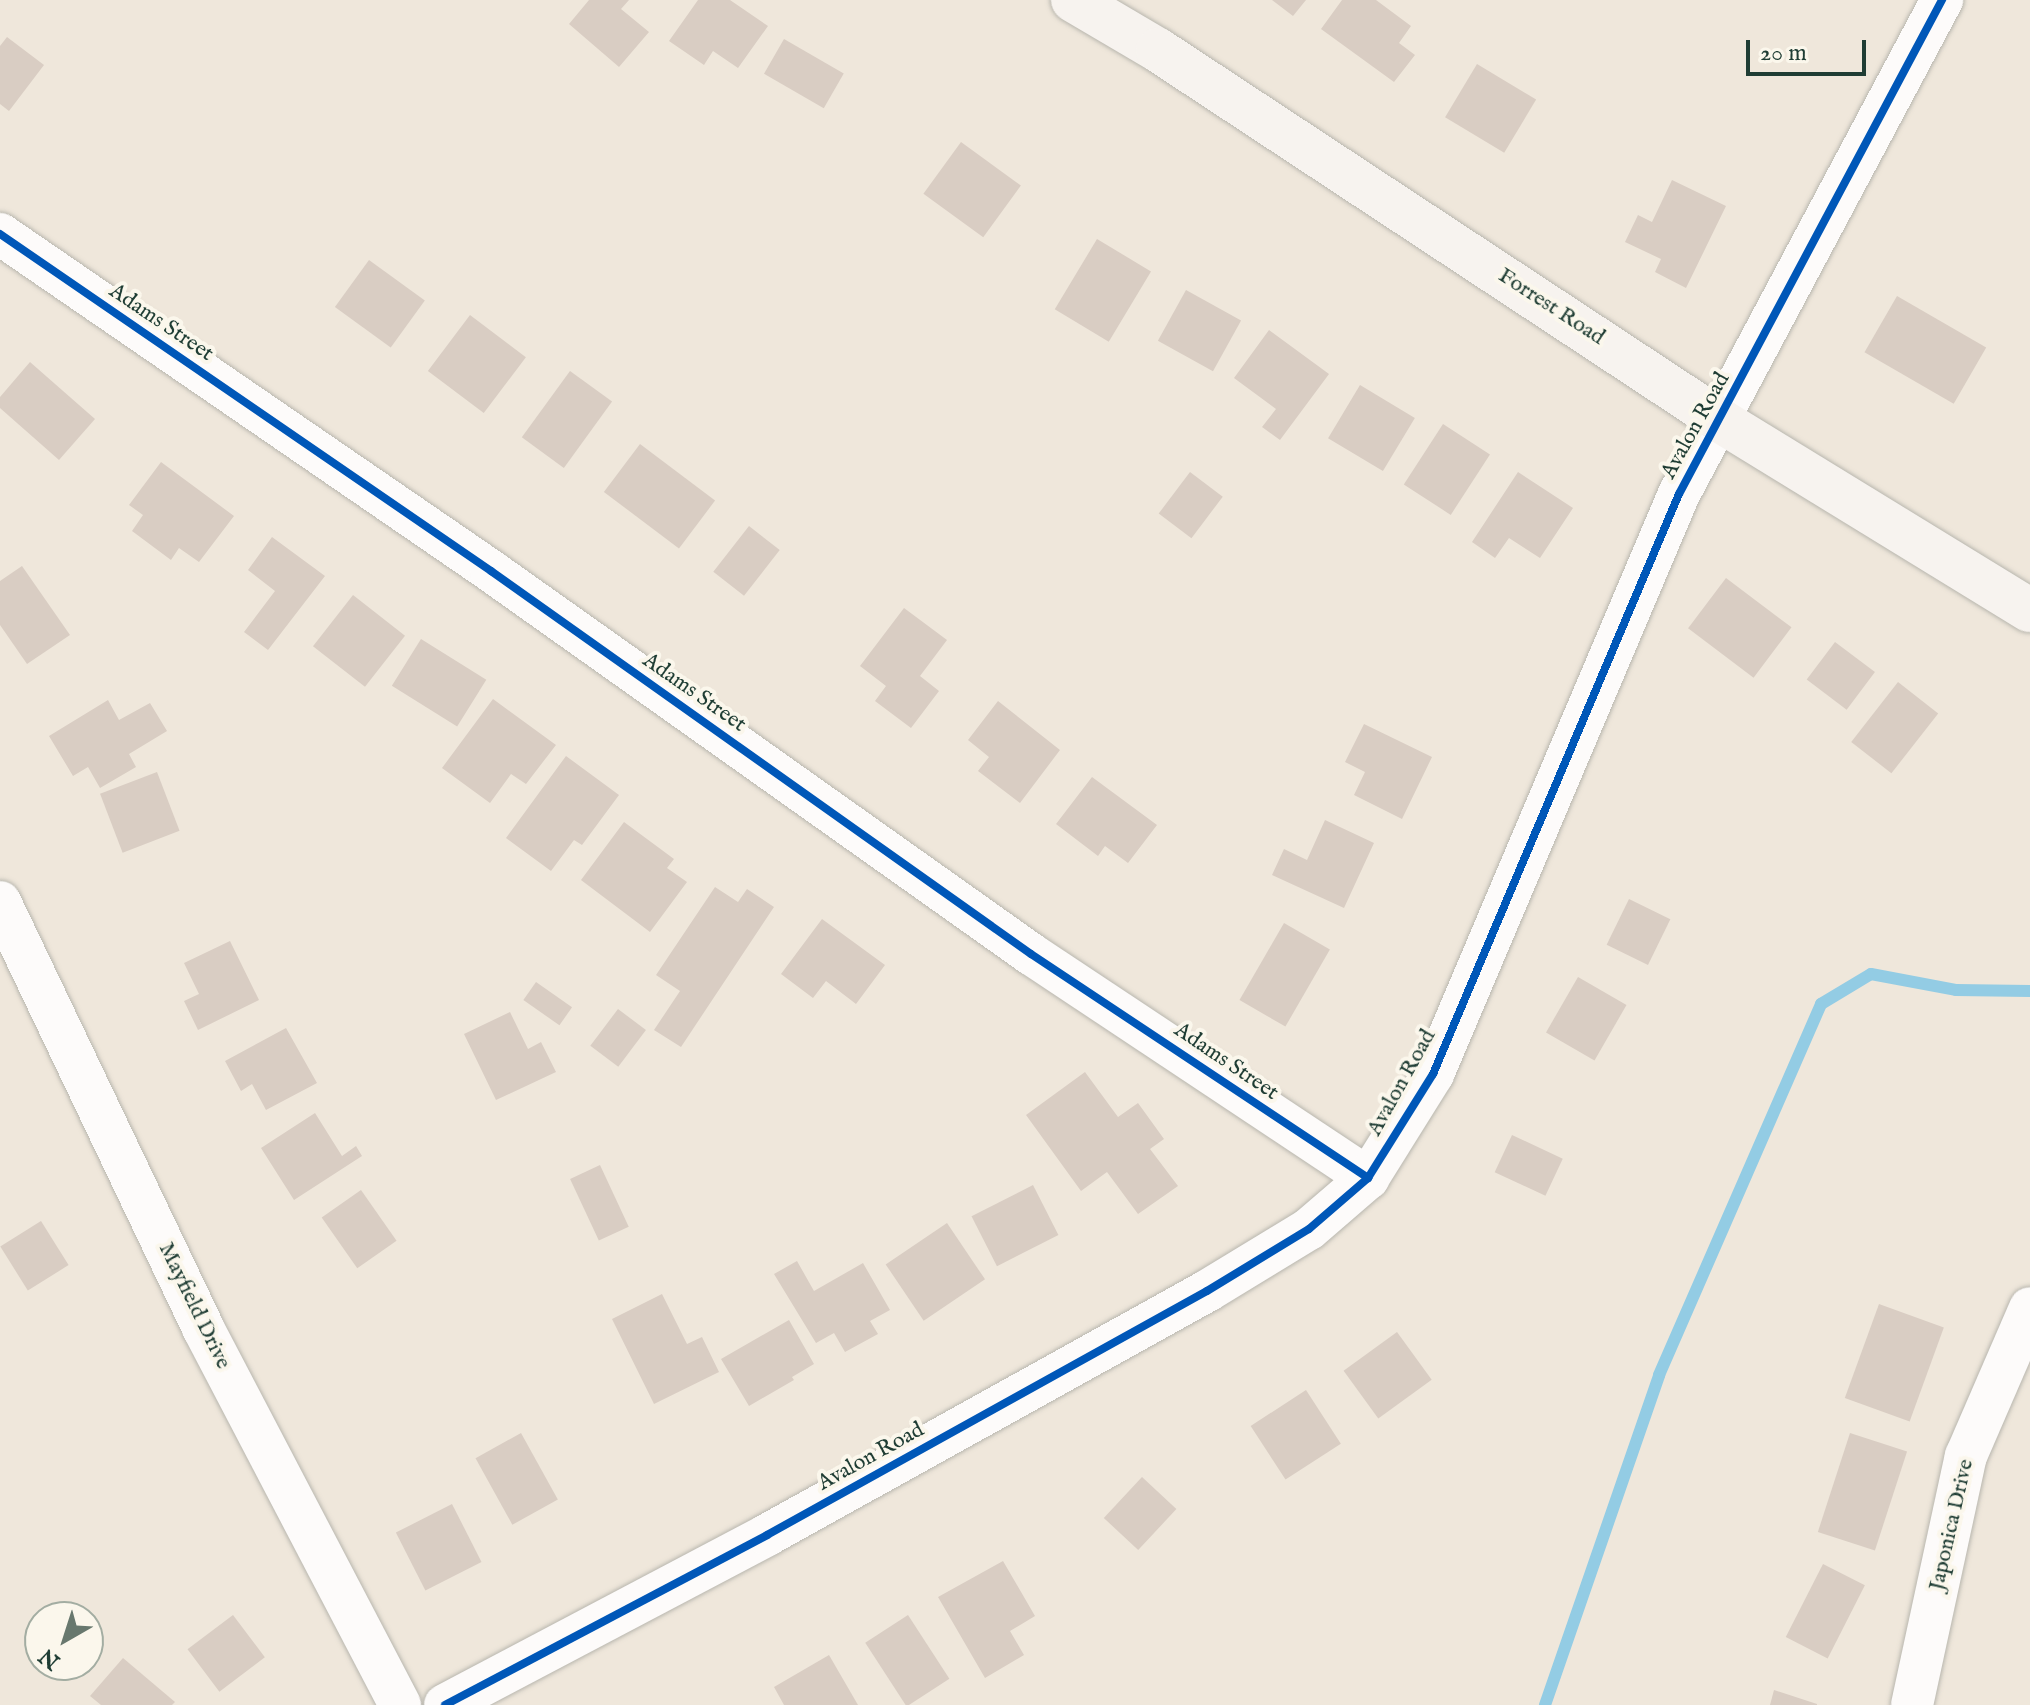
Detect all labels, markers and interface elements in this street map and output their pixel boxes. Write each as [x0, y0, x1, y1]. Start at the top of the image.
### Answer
scale bar [1750, 24, 1870, 74]
text: 20 m [1760, 38, 1807, 69]
street label: Forrest Road [1493, 263, 1609, 351]
street label: Adams Street [104, 278, 218, 368]
street label: Avalon Road [1656, 368, 1736, 484]
street label: Adams Street [637, 648, 751, 738]
street label: Adams Street [1169, 1017, 1283, 1107]
street label: Avalon Road [1362, 1025, 1442, 1141]
street label: Mayfield Drive [152, 1238, 236, 1374]
street label: Avalon Road [813, 1417, 929, 1497]
street label: Japonica Drive [1924, 1457, 1980, 1593]
north arrow [24, 1601, 104, 1681]
text: N [34, 1641, 66, 1675]

